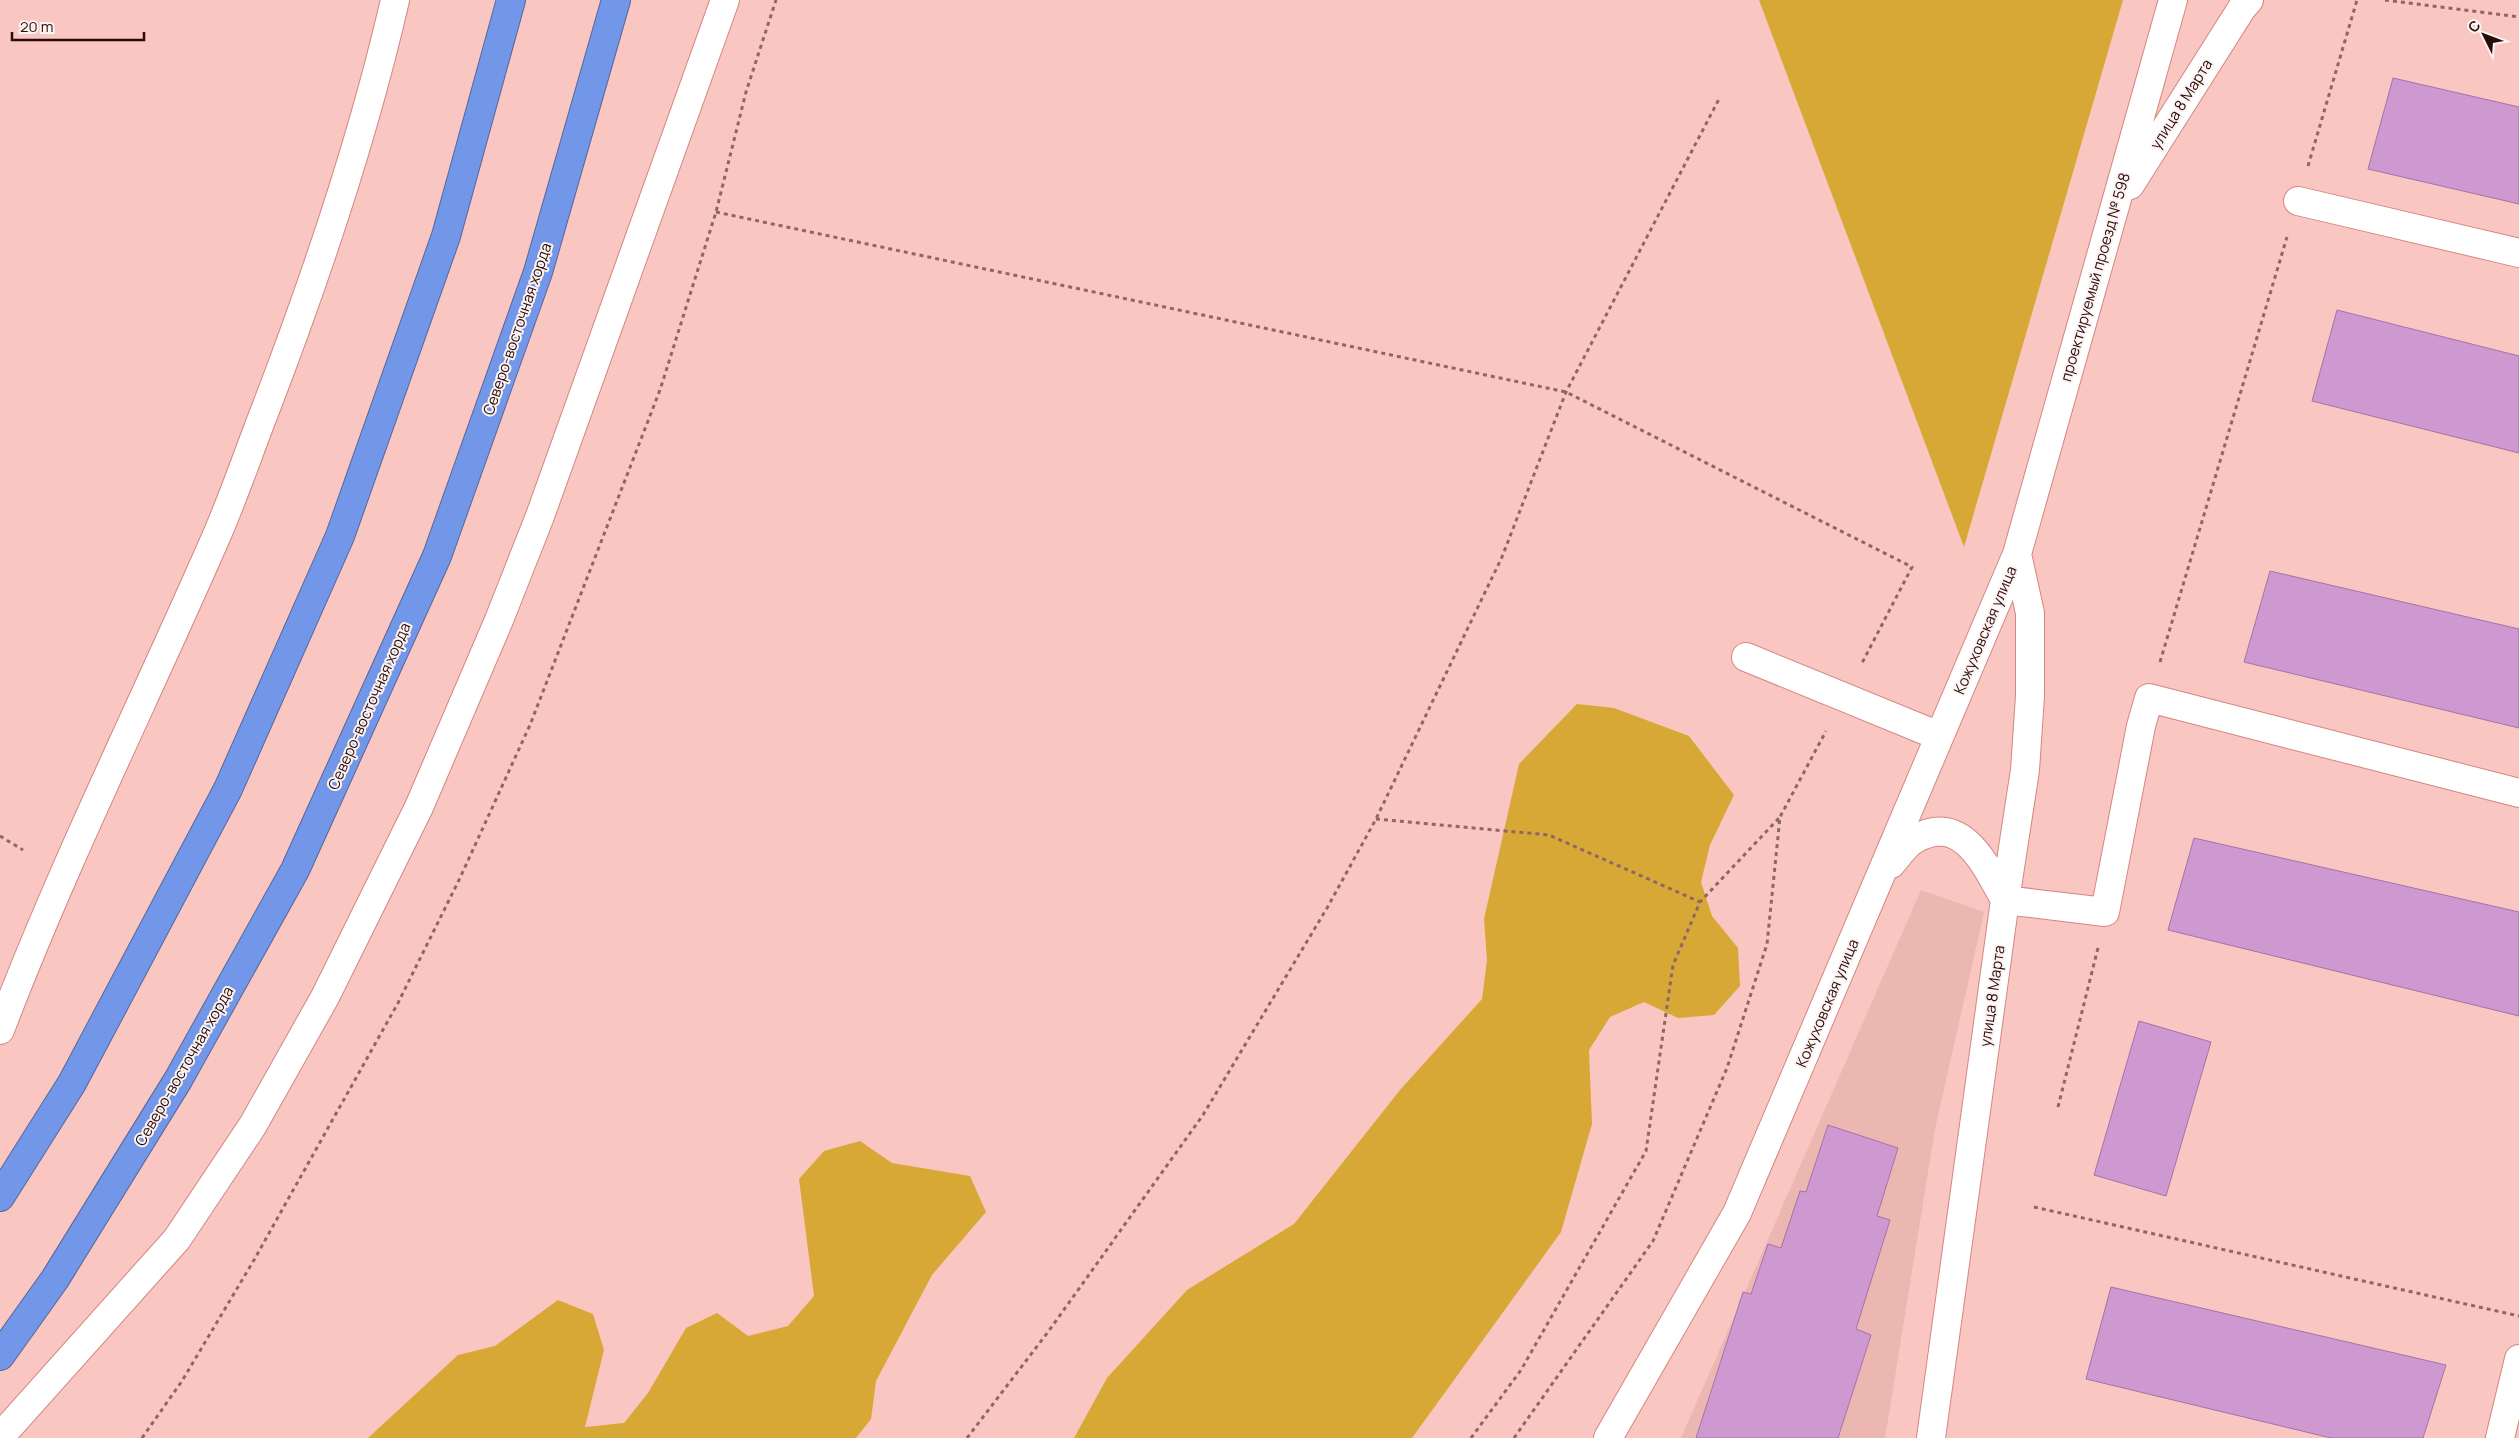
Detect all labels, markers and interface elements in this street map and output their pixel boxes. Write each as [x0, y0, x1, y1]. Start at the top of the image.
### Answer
scale bar [12, 10, 145, 42]
north arrow [2459, 10, 2509, 60]
text: 20 m [20, 16, 53, 37]
text: С [2463, 16, 2484, 36]
street label: улица 8 Марта [2145, 55, 2217, 153]
street label: проектируемый проезд № 598 [2055, 170, 2135, 384]
street label: Северо-восточная хорда [478, 240, 556, 418]
street label: Кожуховская улица [1948, 563, 2022, 697]
street label: Северо-восточная хорда [323, 619, 415, 793]
street label: Кожуховская улица [1790, 936, 1864, 1070]
street label: улица 8 Марта [1974, 944, 2010, 1048]
street label: Северо-восточная хорда [130, 982, 238, 1150]

